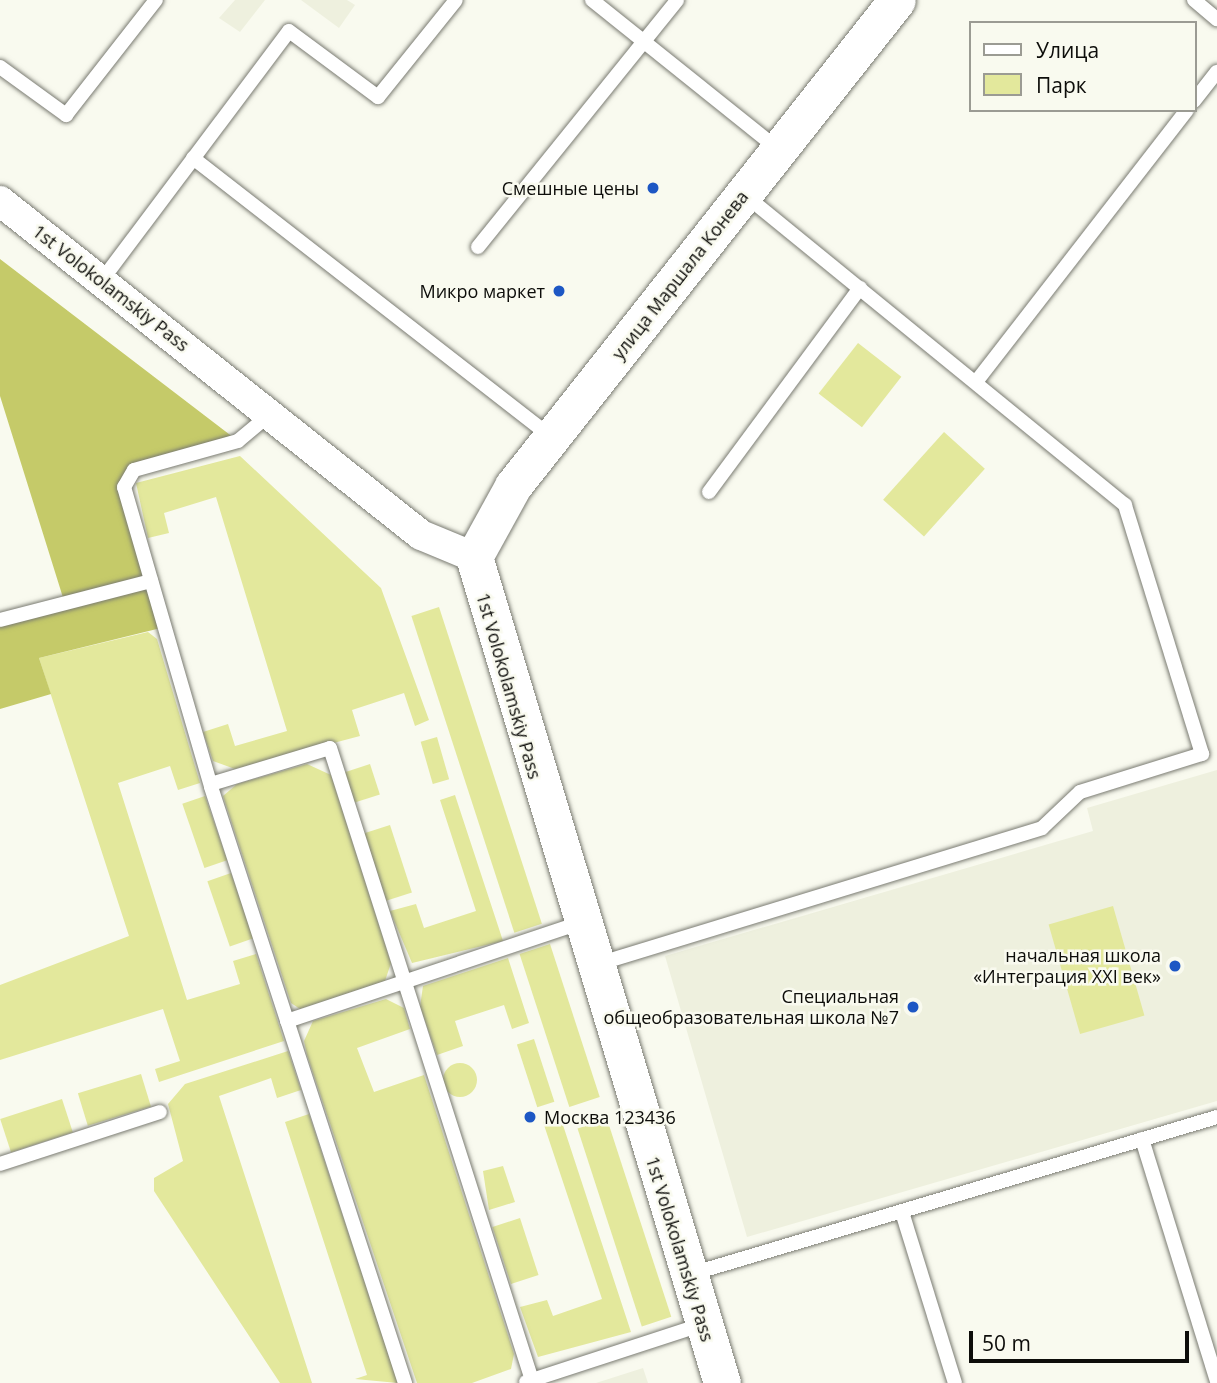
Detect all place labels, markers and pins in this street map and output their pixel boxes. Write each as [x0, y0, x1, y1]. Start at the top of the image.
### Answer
place label: Смешные цены [502, 177, 639, 199]
marker: Смешные цены [645, 180, 661, 196]
place label: Микро маркет [419, 280, 545, 302]
marker: Микро маркет [551, 283, 567, 299]
place label: начальная школа «Интеграция XXI век» [973, 945, 1161, 988]
marker: начальная школа «Интеграция XXI век» [1167, 958, 1183, 974]
place label: Специальная общеобразовательная школа №7 [604, 986, 899, 1028]
marker: Специальная общеобразовательная школа №7 [905, 999, 921, 1015]
place label: Москва 123436 [544, 1106, 676, 1128]
marker: Москва 123436 [522, 1109, 538, 1125]

